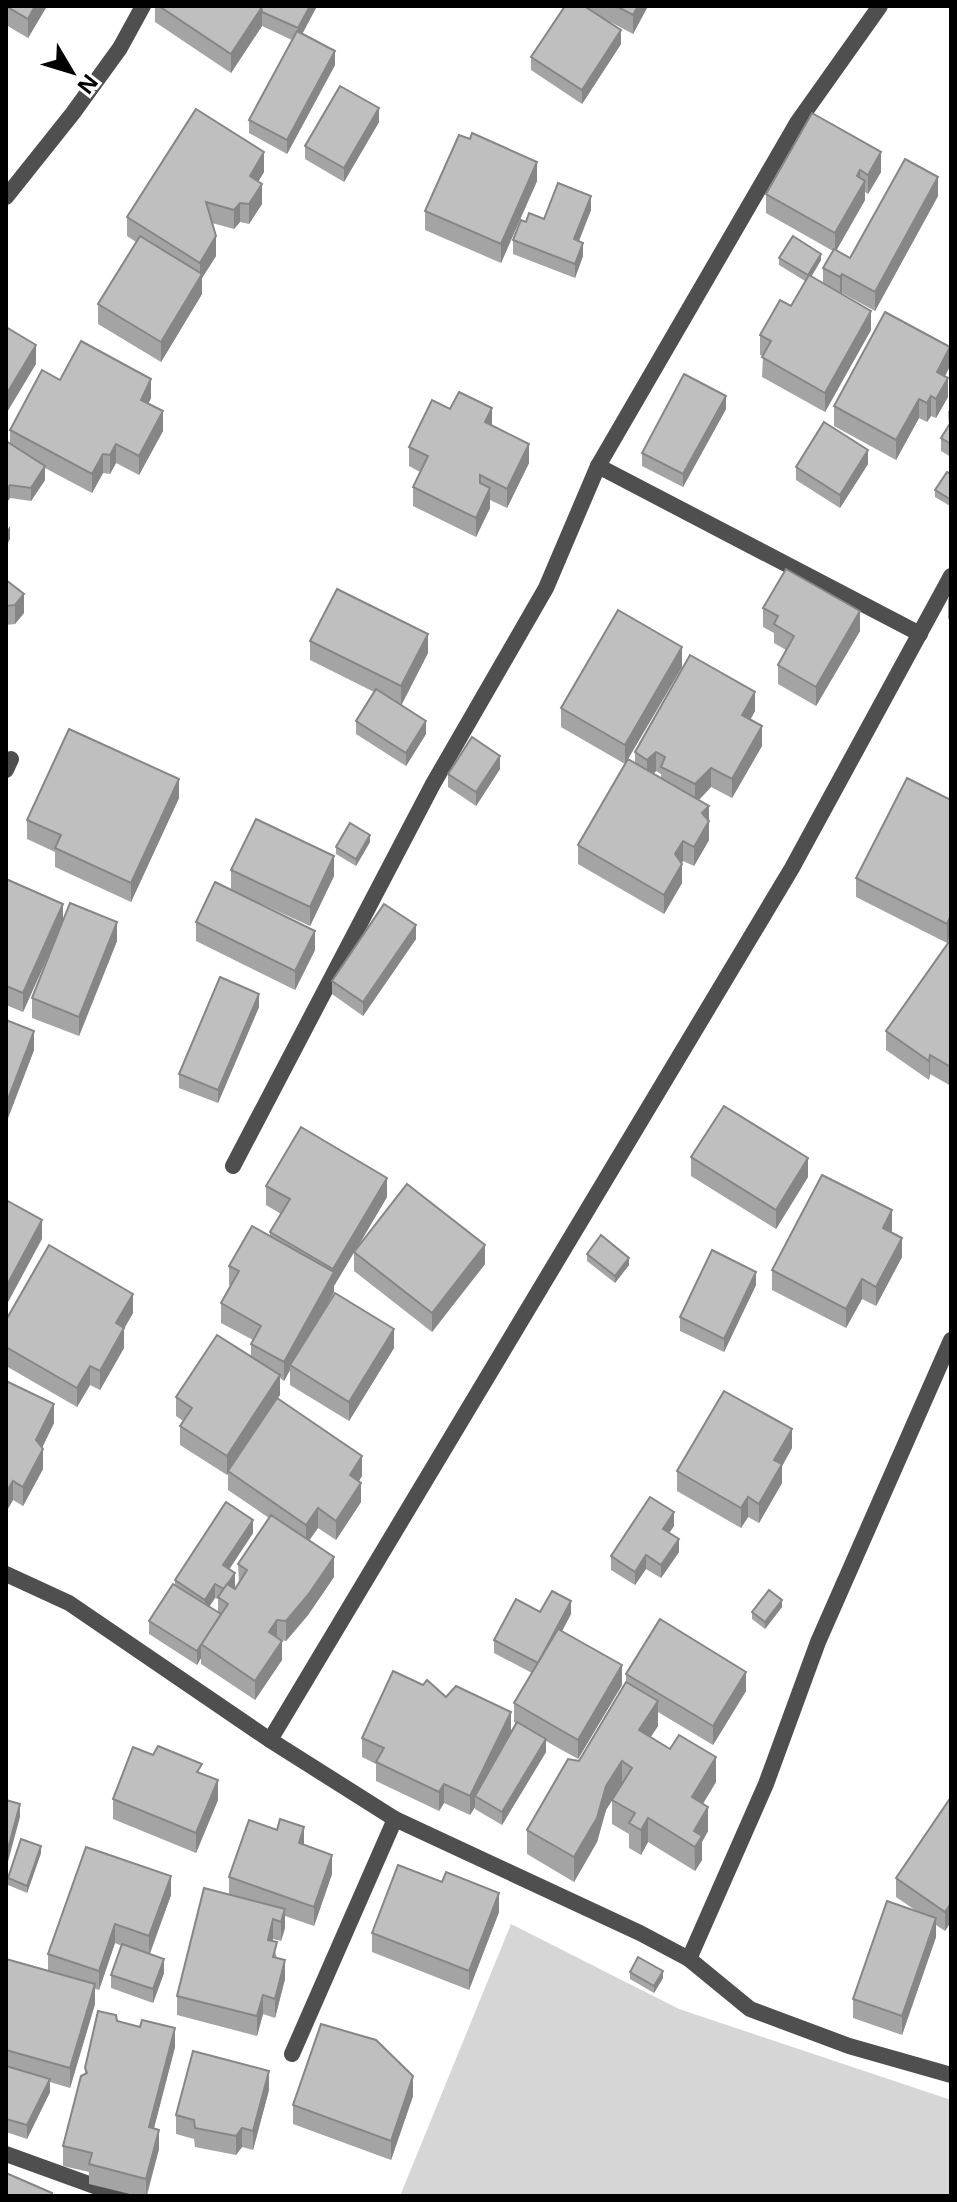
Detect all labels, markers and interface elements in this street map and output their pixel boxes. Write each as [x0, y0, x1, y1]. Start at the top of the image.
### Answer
north arrow [32, 32, 112, 112]
text: N [71, 69, 106, 101]

